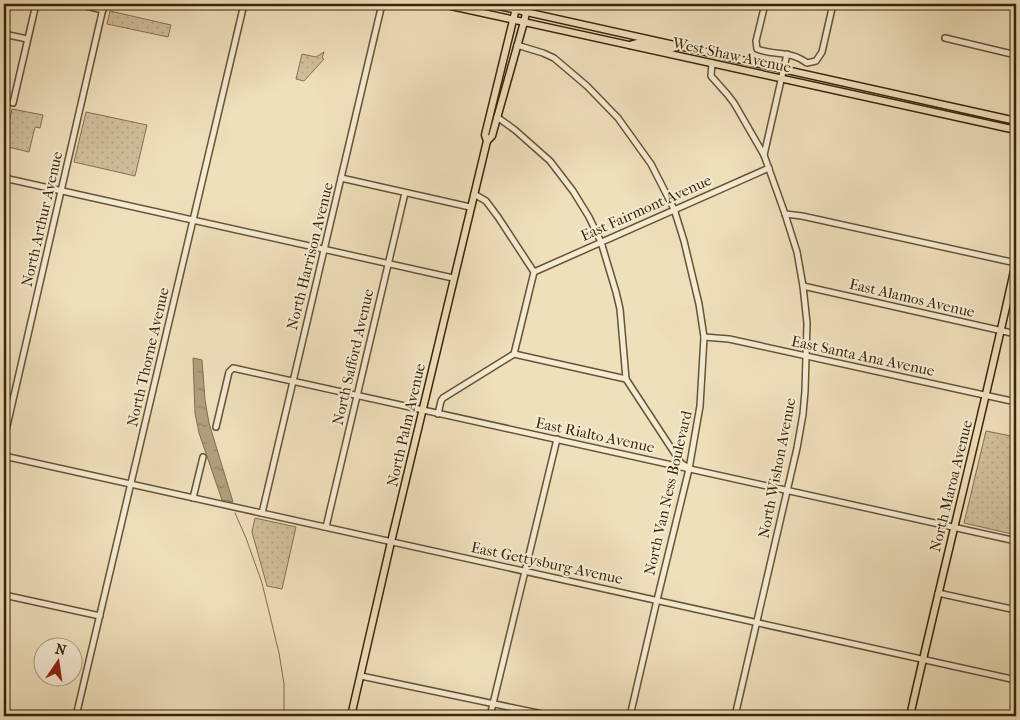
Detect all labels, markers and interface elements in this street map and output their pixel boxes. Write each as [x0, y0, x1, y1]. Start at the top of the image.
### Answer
street label: West Shaw Avenue [670, 33, 794, 76]
street label: North Arthur Avenue [18, 149, 66, 288]
street label: East Fairmont Avenue [578, 171, 715, 245]
street label: North Harrison Avenue [283, 180, 337, 332]
street label: East Alamos Avenue [848, 275, 977, 321]
street label: North Thorne Avenue [123, 285, 173, 428]
street label: North Safford Avenue [329, 287, 378, 427]
street label: East Santa Ana Avenue [790, 332, 937, 380]
street label: North Palm Avenue [383, 361, 429, 488]
street label: North Wishon Avenue [755, 396, 800, 540]
street label: North Van Ness Boulevard [640, 408, 696, 577]
street label: East Rialto Avenue [534, 414, 657, 457]
street label: North Maroa Avenue [926, 418, 976, 554]
street label: East Gettysburg Avenue [470, 538, 625, 588]
north arrow [32, 638, 82, 688]
text: N [54, 640, 68, 659]

